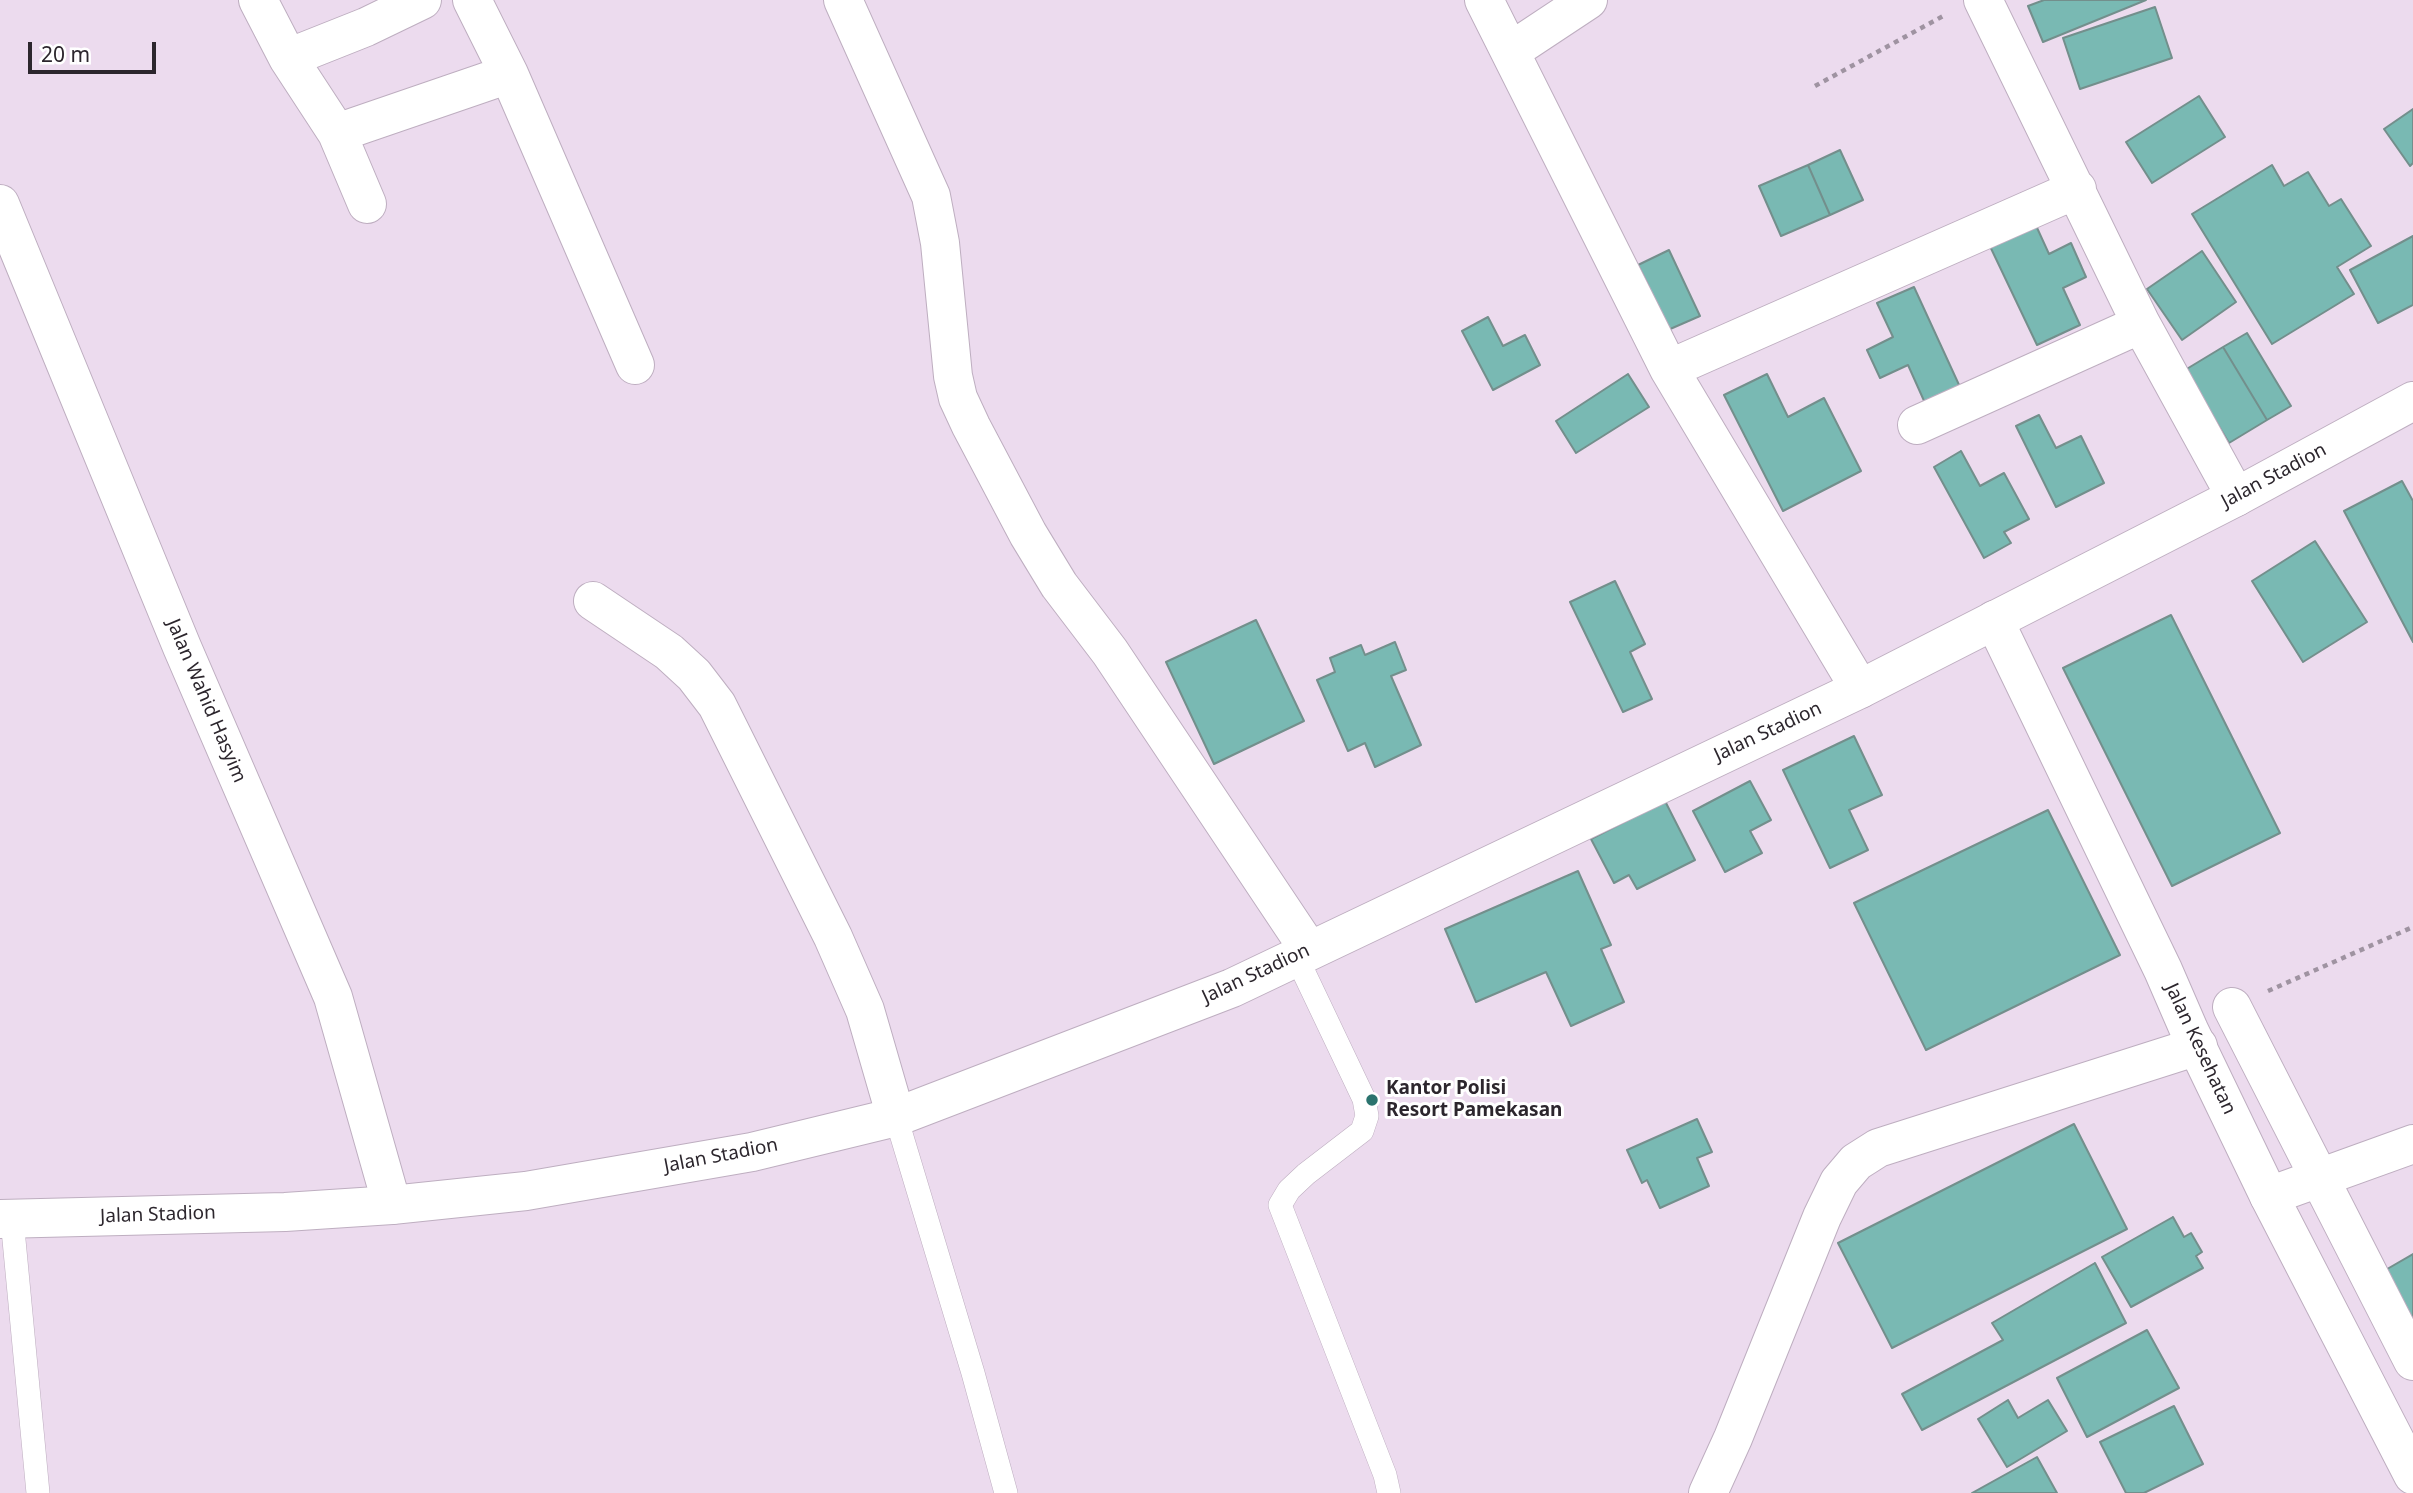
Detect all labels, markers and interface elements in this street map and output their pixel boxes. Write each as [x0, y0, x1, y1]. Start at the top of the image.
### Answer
scale bar [32, 28, 159, 72]
text: 20 m [41, 40, 90, 68]
street label: Jalan Stadion [2217, 439, 2331, 513]
street label: Jalan Wahid Hasyim [161, 616, 251, 786]
street label: Jalan Stadion [1711, 697, 1825, 767]
street label: Jalan Stadion [1199, 939, 1313, 1009]
street label: Jalan Kesehatan [2160, 980, 2240, 1118]
place label: Kantor Polisi Resort Pamekasan [1386, 1078, 1562, 1122]
marker: Kantor Polisi Resort Pamekasan [1364, 1092, 1380, 1108]
street label: Jalan Stadion [662, 1134, 780, 1178]
street label: Jalan Stadion [100, 1202, 216, 1228]

